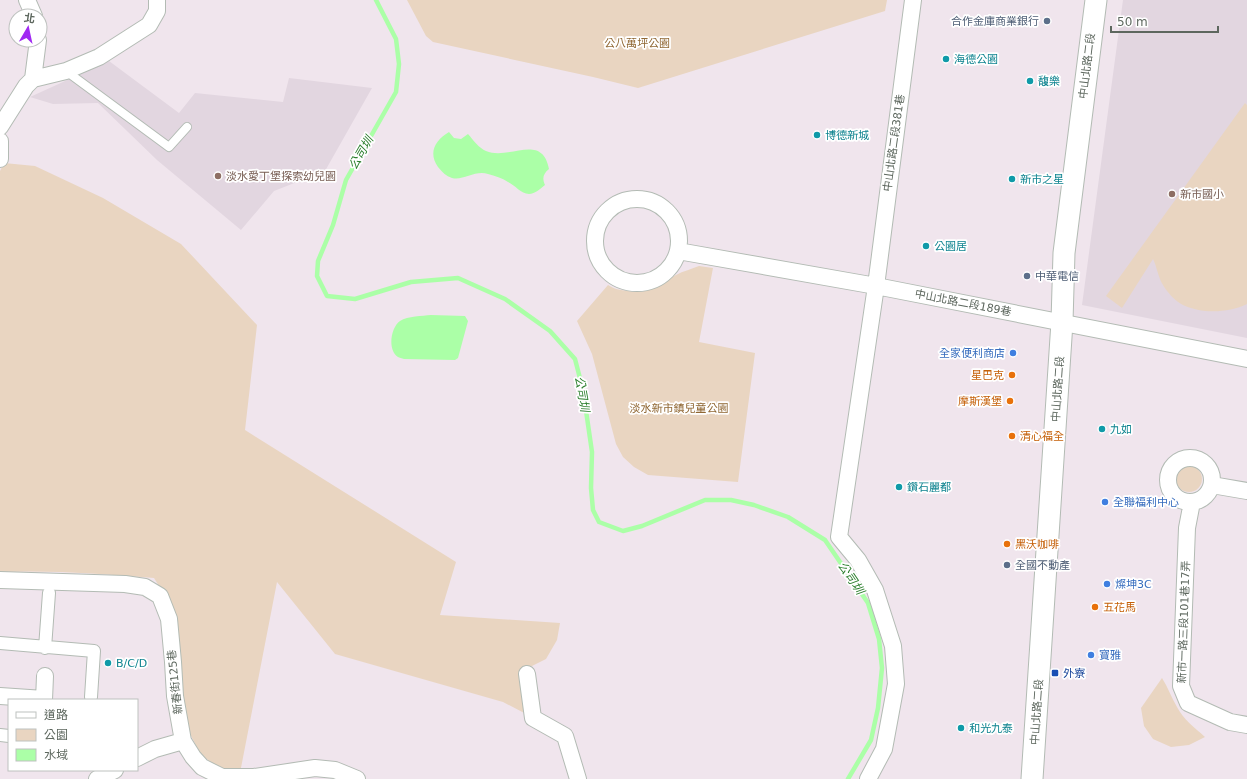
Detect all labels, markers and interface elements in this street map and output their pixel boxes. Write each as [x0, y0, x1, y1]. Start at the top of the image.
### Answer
north arrow [8, 8, 48, 48]
scale bar [1111, 8, 1218, 34]
text: 北 [23, 11, 36, 26]
place label: 合作金庫商業銀行 [951, 15, 1039, 28]
text: 50 m [1117, 15, 1148, 29]
marker: 合作金庫商業銀行 [1042, 16, 1052, 26]
street label: 中山北路二段 [1077, 32, 1097, 100]
park label: 公八萬坪公園 [604, 37, 670, 50]
place label: 海德公園 [954, 53, 998, 66]
marker: 海德公園 [941, 54, 951, 64]
place label: 馥樂 [1038, 75, 1060, 88]
marker: 馥樂 [1025, 76, 1035, 86]
street label: 中山北路二段381巷 [881, 94, 907, 192]
place label: 博德新城 [825, 129, 869, 142]
marker: 博德新城 [812, 130, 822, 140]
water label: 公司圳 [346, 132, 377, 172]
place label: 淡水愛丁堡探索幼兒園 [226, 170, 336, 183]
marker: 淡水愛丁堡探索幼兒園 [213, 171, 223, 181]
place label: 新市之星 [1020, 173, 1064, 186]
marker: 新市之星 [1007, 174, 1017, 184]
place label: 新市國小 [1180, 188, 1224, 201]
marker: 新市國小 [1167, 189, 1177, 199]
place label: 公園居 [934, 240, 967, 253]
marker: 公園居 [921, 241, 931, 251]
place label: 中華電信 [1035, 270, 1079, 283]
marker: 中華電信 [1022, 271, 1032, 281]
street label: 中山北路二段189巷 [914, 287, 1012, 319]
place label: 全家便利商店 [939, 347, 1005, 360]
marker: 全家便利商店 [1008, 348, 1018, 358]
street label: 中山北路二段 [1049, 356, 1067, 422]
place label: 星巴克 [971, 369, 1004, 382]
marker: 星巴克 [1007, 370, 1017, 380]
water label: 公司圳 [572, 375, 592, 415]
place label: 摩斯漢堡 [958, 395, 1002, 408]
marker: 摩斯漢堡 [1005, 396, 1015, 406]
park label: 淡水新市鎮兒童公園 [630, 402, 729, 415]
place label: 九如 [1110, 423, 1132, 436]
marker: 九如 [1097, 424, 1107, 434]
place label: 清心福全 [1020, 430, 1064, 443]
marker: 清心福全 [1007, 431, 1017, 441]
place label: 鑽石麗都 [907, 481, 951, 494]
marker: 鑽石麗都 [894, 482, 904, 492]
place label: 全聯福利中心 [1113, 496, 1179, 509]
marker: 全聯福利中心 [1100, 497, 1110, 507]
place label: 黑沃咖啡 [1015, 538, 1059, 551]
marker: 黑沃咖啡 [1002, 539, 1012, 549]
water label: 公司圳 [835, 559, 868, 598]
place label: 全國不動產 [1015, 559, 1070, 572]
marker: 全國不動產 [1002, 560, 1012, 570]
street label: 新市一路三段101巷17弄 [1175, 560, 1193, 684]
place label: 燦坤3C [1115, 578, 1152, 591]
marker: 燦坤3C [1102, 579, 1112, 589]
place label: 五花馬 [1103, 601, 1136, 614]
marker: 五花馬 [1090, 602, 1100, 612]
street label: 新春街125巷 [165, 649, 185, 715]
place label: 寶雅 [1099, 649, 1121, 662]
marker: 寶雅 [1086, 650, 1096, 660]
place label: B/C/D [116, 657, 147, 670]
marker: B/C/D [103, 658, 113, 668]
place label: 外寮 [1063, 667, 1085, 680]
marker: 外寮 [1050, 668, 1060, 678]
street label: 中山北路二段 [1028, 679, 1046, 745]
legend [8, 699, 138, 771]
text: 道路 [44, 708, 68, 722]
place label: 和光九泰 [969, 722, 1013, 735]
marker: 和光九泰 [956, 723, 966, 733]
text: 公園 [44, 728, 68, 742]
text: 水域 [44, 748, 68, 762]

